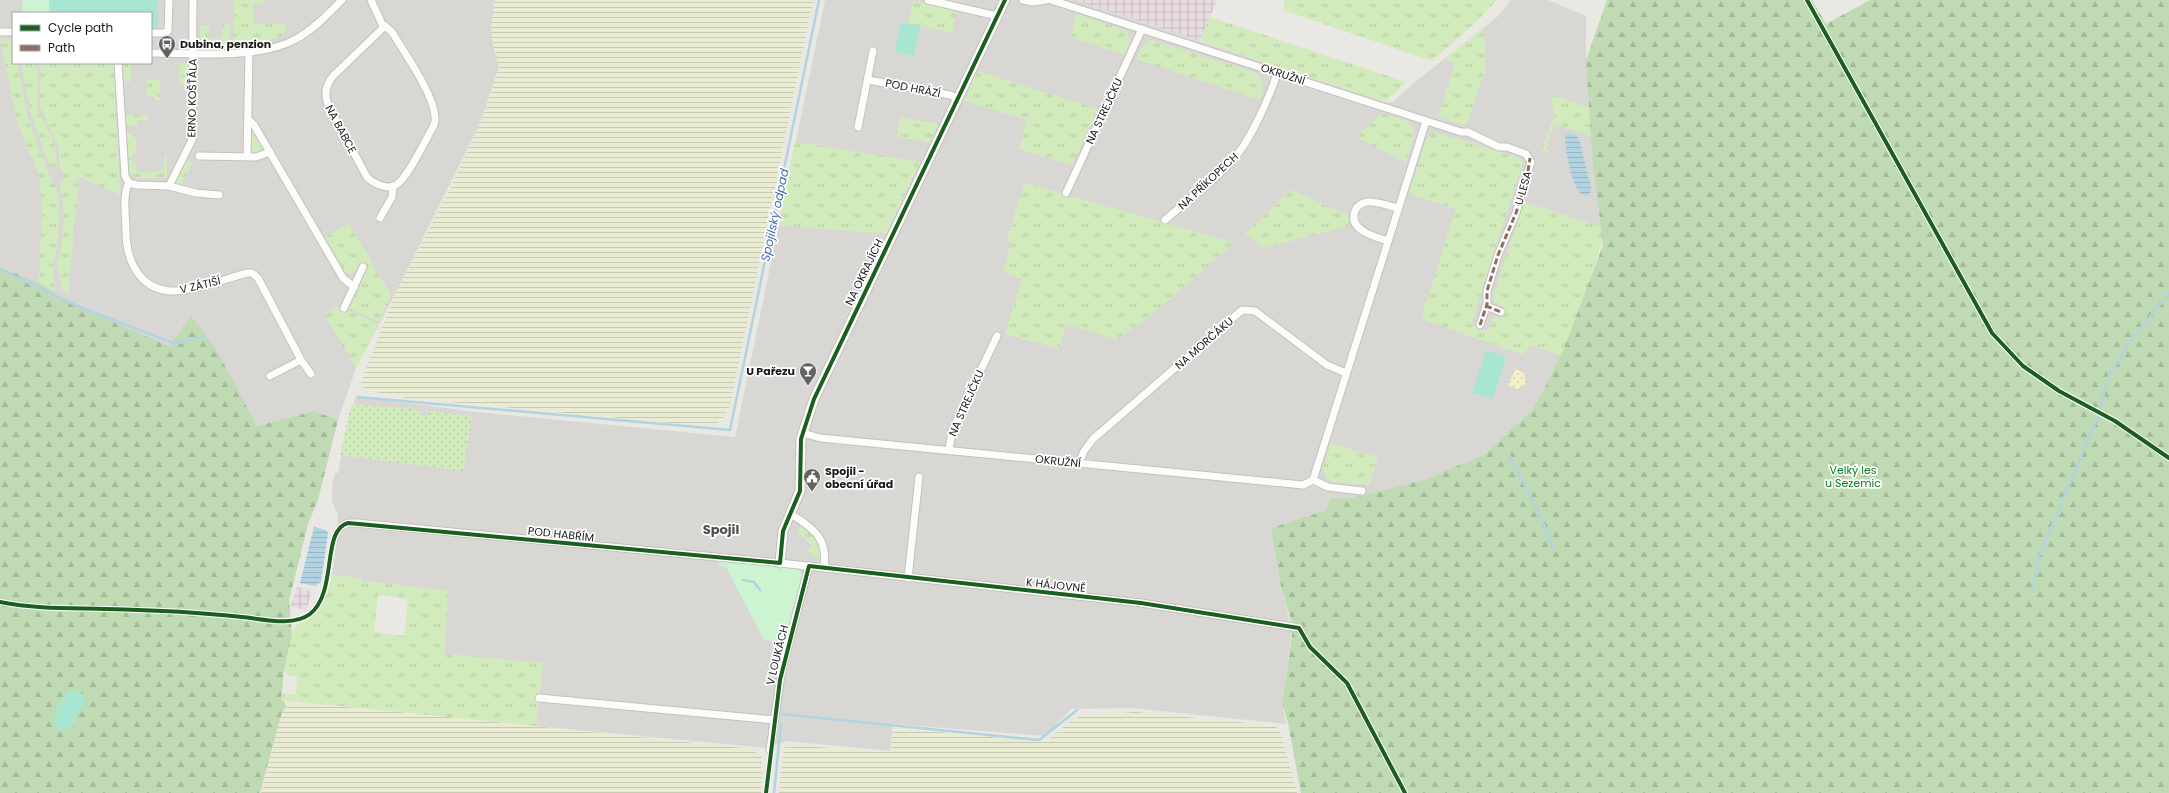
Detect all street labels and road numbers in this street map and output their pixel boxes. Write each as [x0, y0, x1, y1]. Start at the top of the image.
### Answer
street label: ERNO KOŠŤÁLA [183, 58, 201, 138]
street label: OKRUŽNÍ [1259, 59, 1307, 89]
street label: POD HRÁZÍ [884, 75, 942, 101]
street label: NA STREJČKU [1082, 75, 1126, 147]
street label: NA BABCE [321, 102, 361, 156]
street label: NA PŘÍKOPECH [1174, 149, 1242, 213]
street label: U LESA [1511, 169, 1536, 207]
street label: NA OKRAJÍCH [841, 236, 887, 308]
street label: V ZÁTIŠÍ [178, 272, 222, 297]
street label: NA MORČÁKU [1171, 313, 1237, 373]
street label: NA STREJČKU [944, 367, 988, 439]
street label: OKRUŽNÍ [1034, 451, 1082, 471]
street label: POD HABŘÍM [527, 523, 595, 545]
street label: K HÁJOVNĚ [1025, 574, 1087, 596]
street label: V LOUKÁCH [762, 623, 792, 687]

